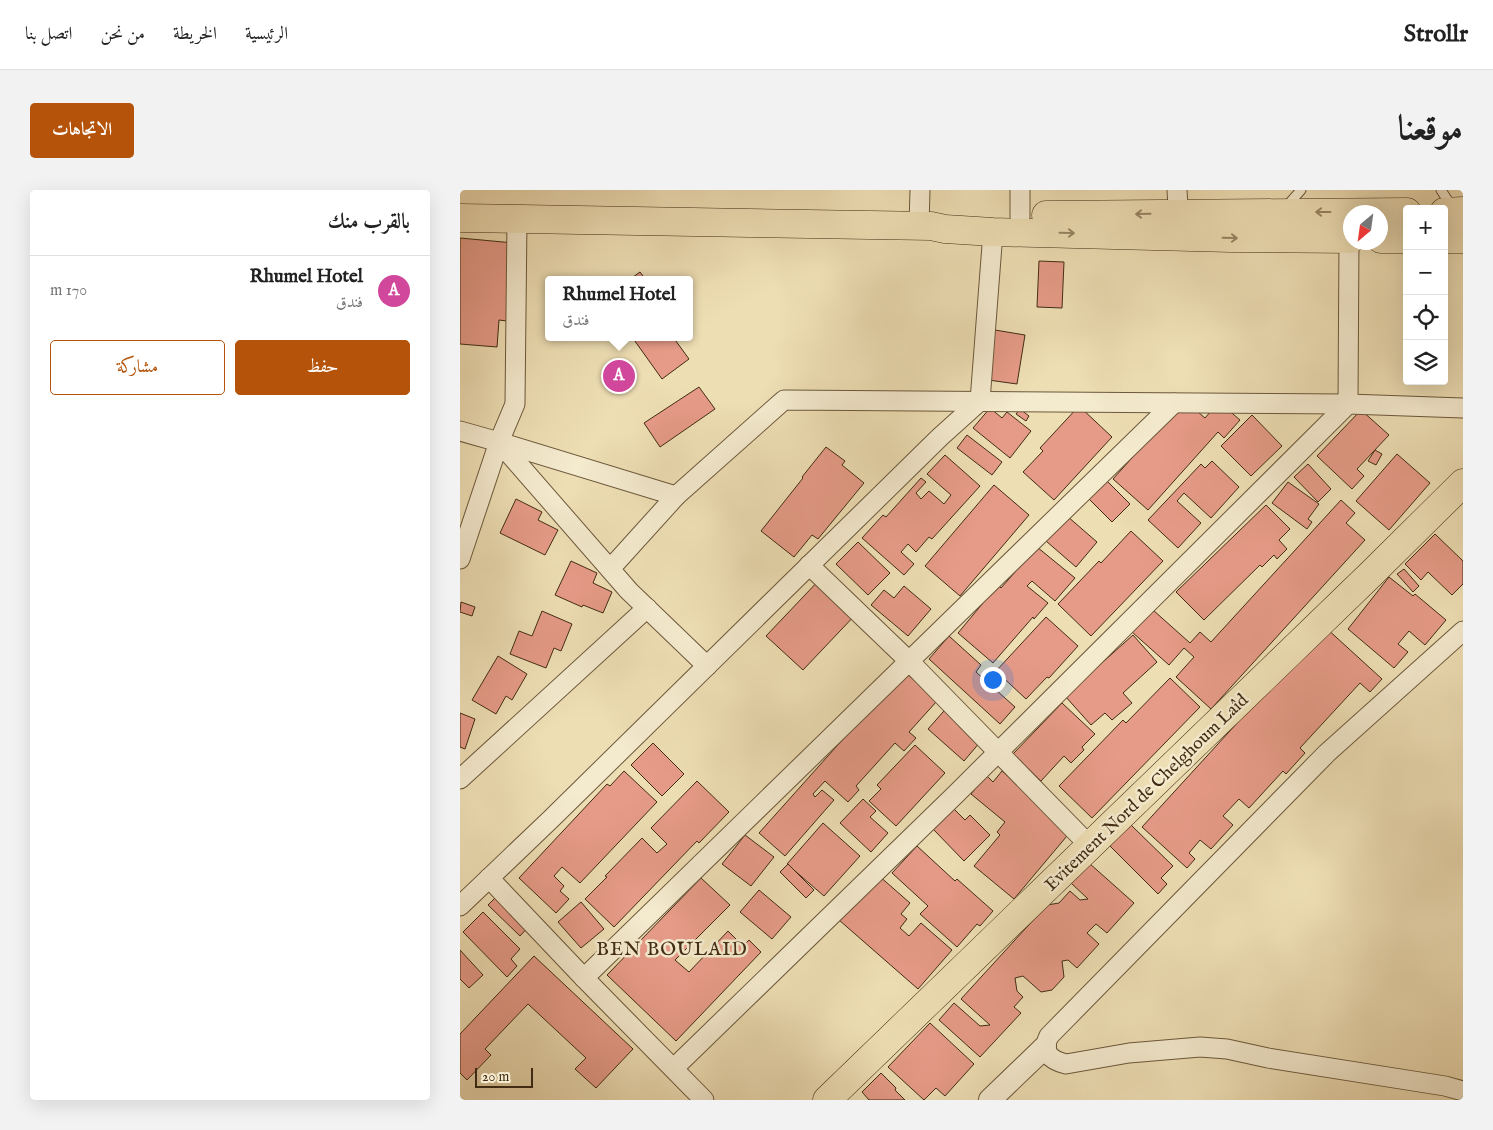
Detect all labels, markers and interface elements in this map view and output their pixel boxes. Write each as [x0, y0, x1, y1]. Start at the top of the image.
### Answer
text: Strollr [1404, 19, 1468, 50]
text: اتصل بنا [25, 23, 72, 46]
text: من نحن [100, 23, 145, 46]
text: الخريطة [173, 23, 217, 46]
text: الرئيسية [245, 23, 288, 46]
button: الاتجاهات [30, 103, 134, 158]
text: موقعنا [1398, 107, 1463, 152]
north arrow [1343, 205, 1388, 250]
map controls [1403, 205, 1448, 385]
button: + [1403, 205, 1448, 250]
one-way arrow [1315, 208, 1331, 217]
text: بالقرب منك [328, 209, 410, 236]
one-way arrow [1135, 209, 1152, 219]
one-way arrow [1059, 229, 1075, 238]
one-way arrow [1221, 233, 1237, 243]
button: − [1403, 250, 1448, 295]
text: Rhumel Hotel [249, 265, 363, 289]
popup [545, 276, 693, 341]
text: 170 m [50, 281, 87, 301]
text: A [389, 281, 399, 301]
text: Rhumel Hotel [562, 283, 676, 307]
text: فندق [336, 293, 363, 313]
button: locate [1403, 295, 1448, 340]
text: فندق [562, 311, 589, 331]
button: مشاركة [50, 340, 225, 395]
button: حفظ [235, 340, 410, 395]
button: layers [1403, 340, 1448, 385]
pin: A [603, 357, 635, 395]
your location [980, 667, 1006, 693]
street label: Evitement Nord de Chelghoum Laîd [1040, 689, 1254, 897]
district label: BEN BOULAID [596, 938, 748, 962]
scale bar [475, 1065, 532, 1088]
text: 20 m [482, 1068, 509, 1086]

